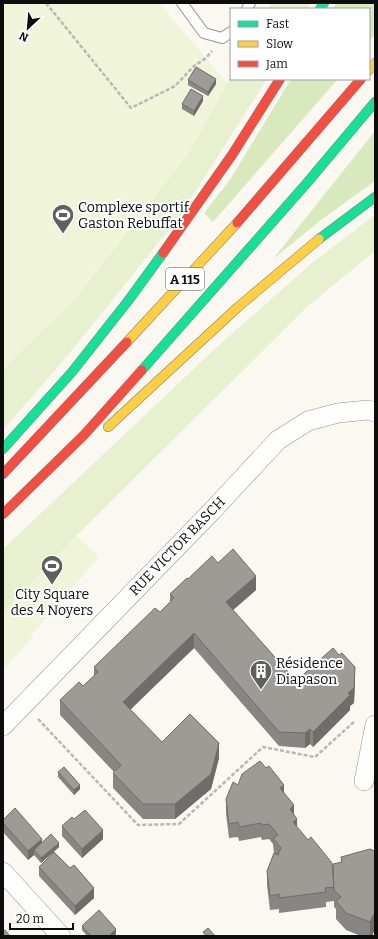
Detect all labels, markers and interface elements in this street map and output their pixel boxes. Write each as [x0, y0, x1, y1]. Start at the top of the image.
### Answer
north arrow [8, 8, 48, 48]
legend [230, 8, 370, 80]
text: Fast [266, 17, 290, 31]
text: N [17, 29, 31, 44]
text: Slow [266, 37, 293, 51]
text: Jam [265, 57, 288, 71]
place label: Complexe sportif Gaston Rebuffat [78, 199, 190, 232]
sports icon: Complexe sportif Gaston Rebuffat [50, 202, 76, 235]
road number: A 115 [166, 268, 204, 290]
street label: RUE VICTOR BASCH [126, 493, 229, 599]
sports icon: City Square des 4 Noyers [39, 553, 65, 586]
place label: City Square des 4 Noyers [11, 586, 93, 619]
place label: Résidence Diapason [276, 655, 343, 688]
building icon: Résidence Diapason [248, 658, 274, 691]
scale bar [10, 905, 73, 931]
text: 20 m [16, 912, 45, 926]

